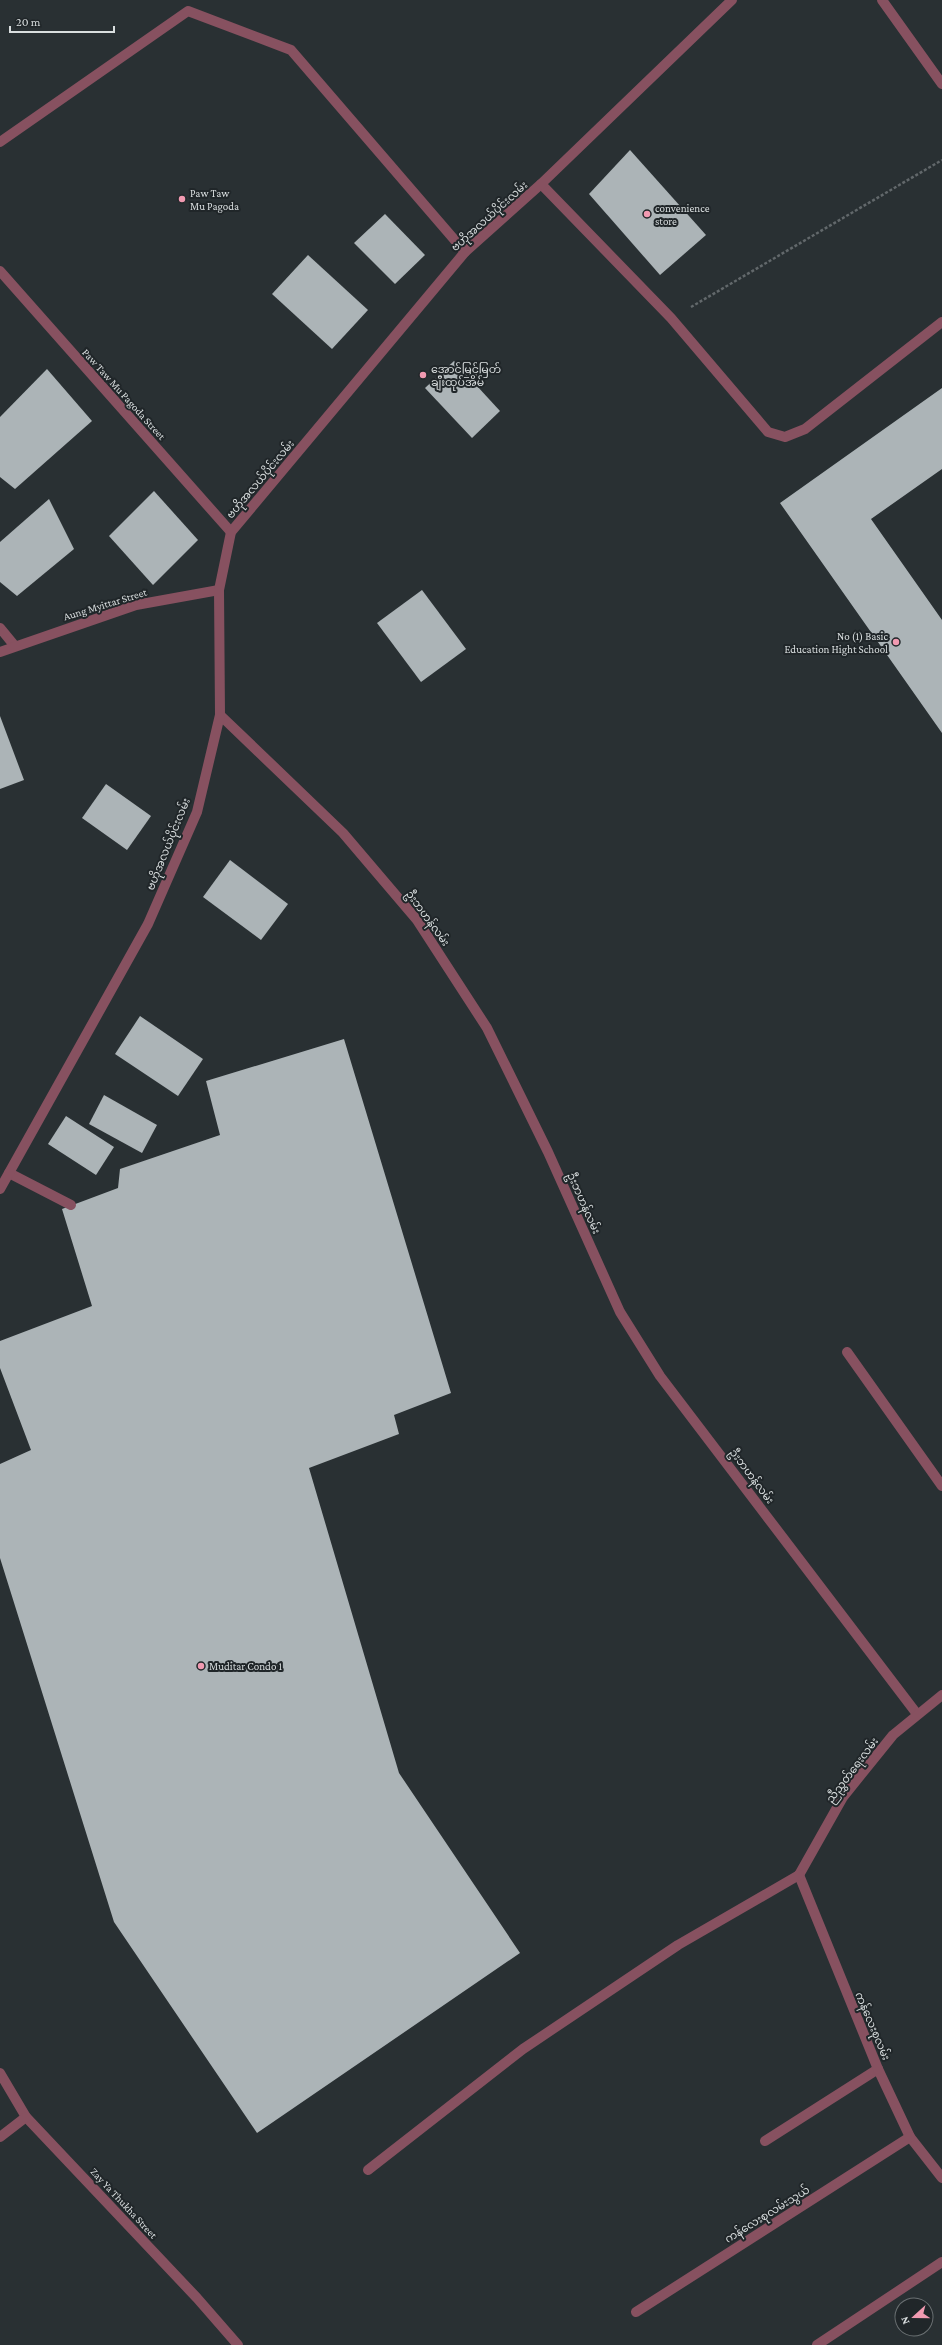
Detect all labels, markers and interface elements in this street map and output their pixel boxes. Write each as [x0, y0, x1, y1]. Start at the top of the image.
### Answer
scale bar [10, 8, 114, 34]
text: 20 m [16, 15, 41, 29]
street label: ဗဟိုအလယ်ပိုင်းလမ်း [448, 178, 532, 256]
place label: Paw Taw Mu Pagoda [190, 187, 239, 213]
marker: Paw Taw Mu Pagoda [177, 194, 187, 204]
place label: convenience store [655, 202, 710, 227]
marker: convenience store [642, 209, 652, 219]
street label: Paw Taw Mu Pagoda Street [79, 346, 168, 443]
place label: အောင်မြင့်မြတ် ချီးထုပ်အိမ် [431, 362, 501, 391]
marker: အောင်မြင့်မြတ် ချီးထုပ်အိမ် [418, 370, 428, 380]
street label: ဗဟိုအလယ်ပိုင်းလမ်း [223, 437, 299, 522]
street label: Aung Myittar Street [62, 586, 149, 623]
place label: No (1) Basic Education Hight School [784, 630, 888, 656]
marker: No (1) Basic Education Hight School [891, 637, 901, 647]
street label: ဗဟိုအလယ်ပိုင်းလမ်း [143, 796, 195, 893]
street label: ဦးဘဟန်လမ်း [401, 887, 453, 950]
street label: ဦးဘဟန်လမ်း [562, 1170, 604, 1237]
street label: ဦးဘဟန်လမ်း [725, 1446, 777, 1508]
place label: Muditar Condo 1 [209, 1660, 282, 1672]
marker: Muditar Condo 1 [196, 1661, 206, 1671]
street label: ညီညွှတ်ရေးလမ်း [823, 1734, 883, 1807]
street label: ကန်လေးစုလမ်း [851, 1990, 894, 2063]
street label: Zay Ya Thukha Street [88, 2165, 160, 2242]
street label: ကန်လေးစုလမ်းသွယ် [722, 2182, 813, 2247]
north arrow [894, 2297, 934, 2337]
text: N [898, 2314, 912, 2326]

